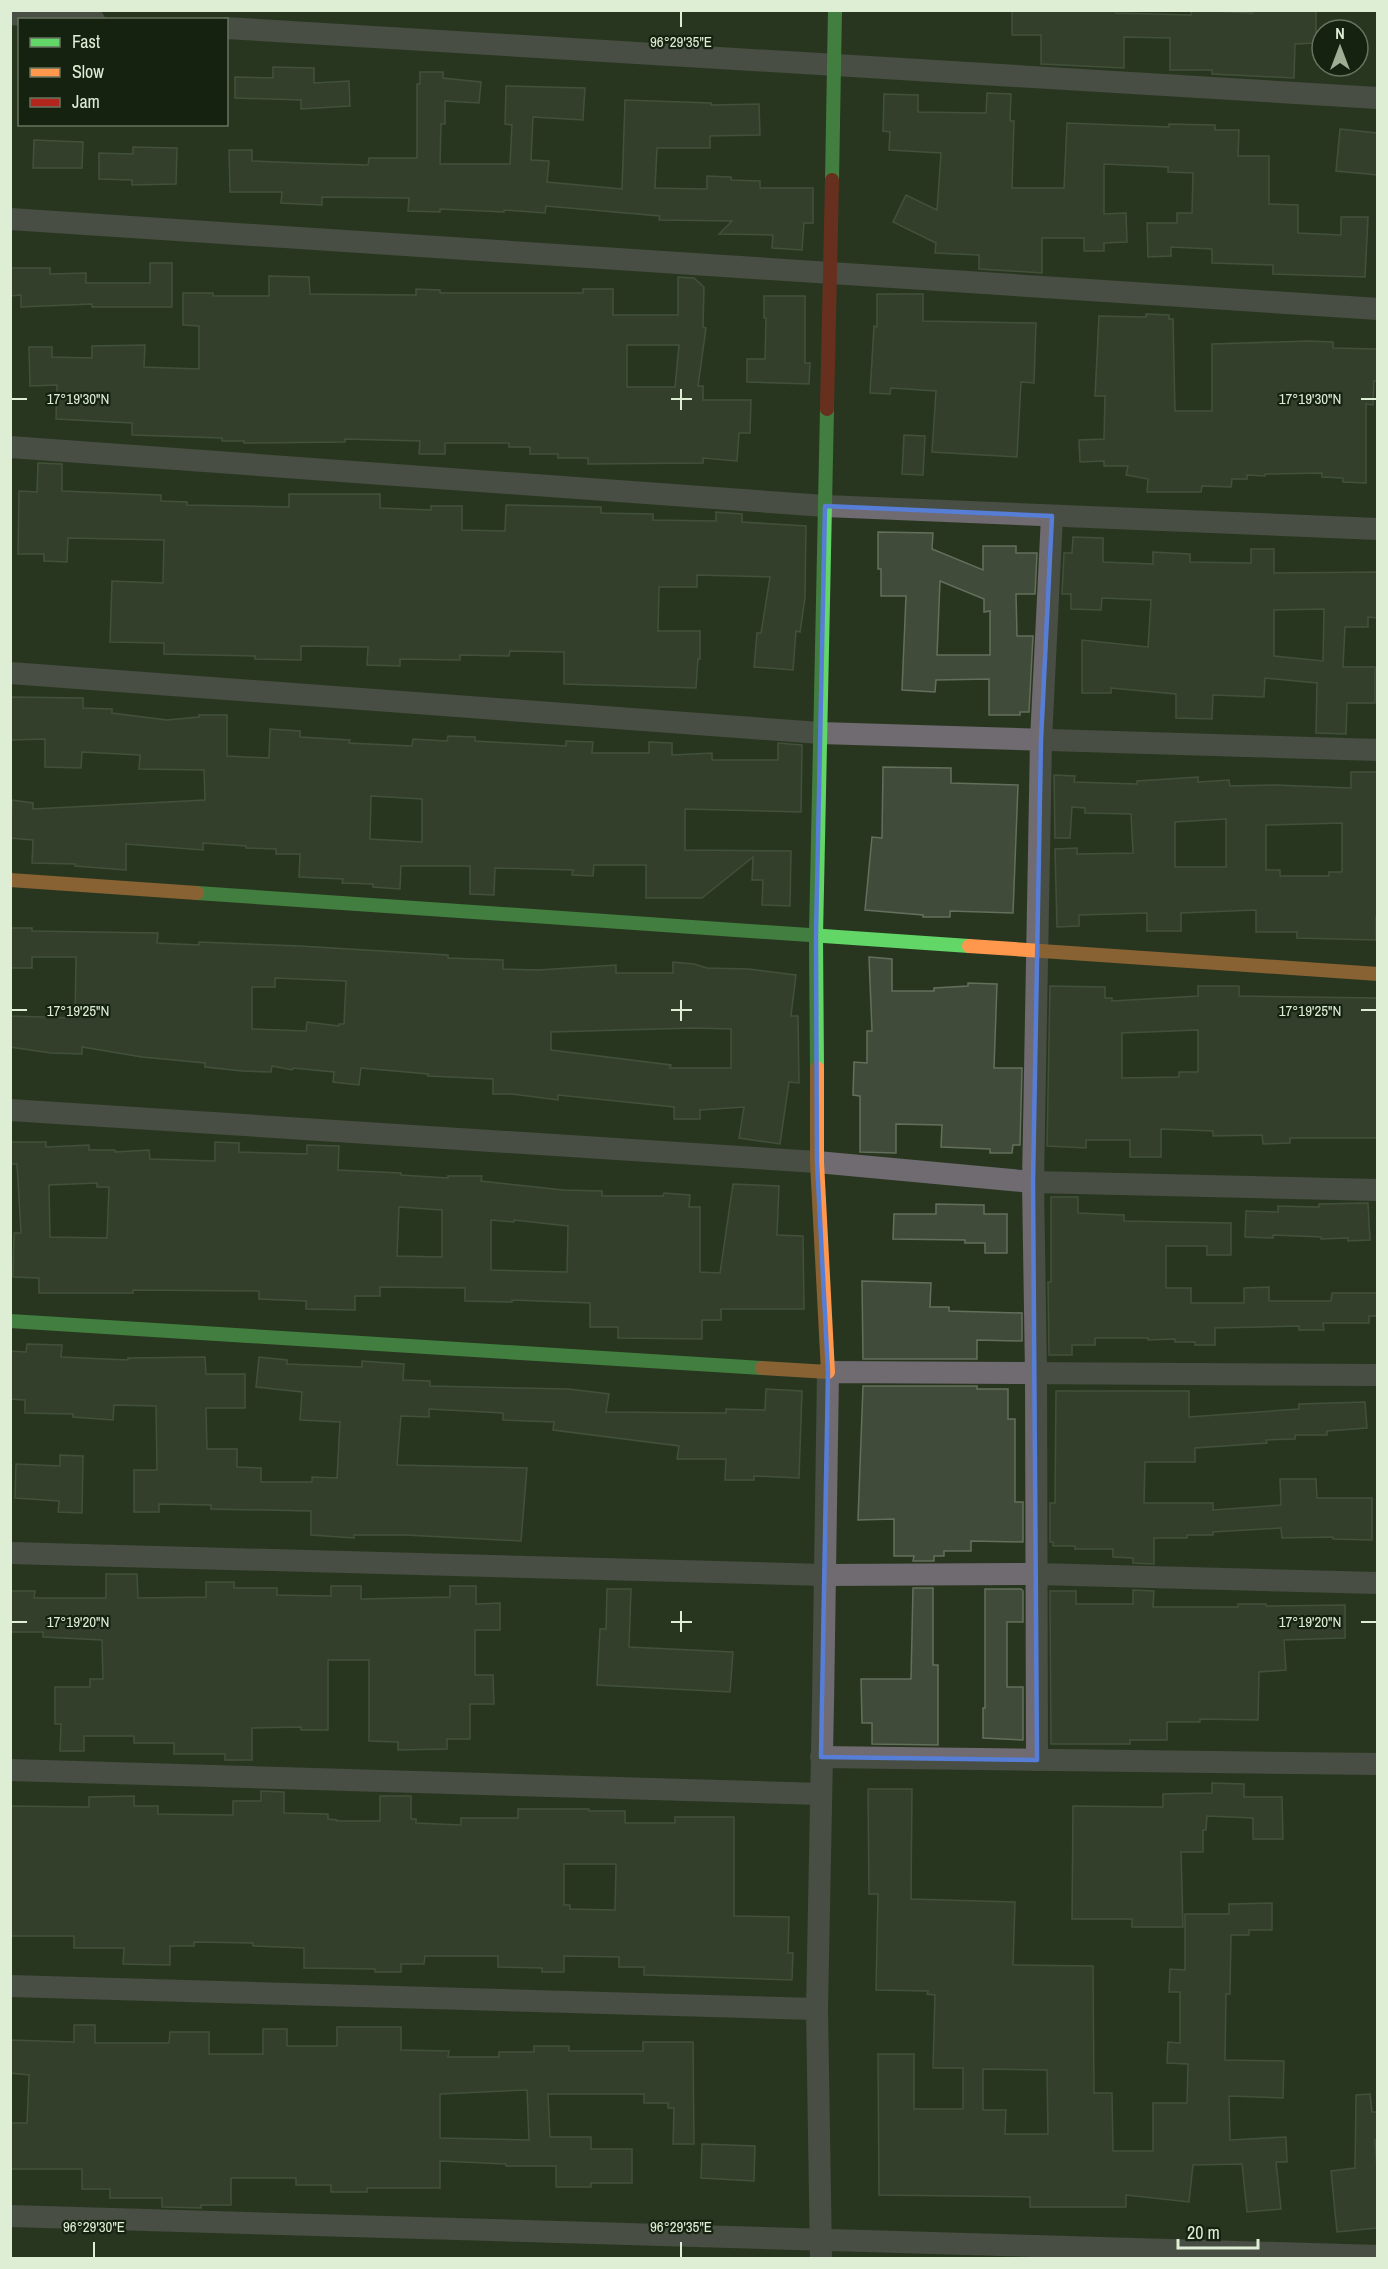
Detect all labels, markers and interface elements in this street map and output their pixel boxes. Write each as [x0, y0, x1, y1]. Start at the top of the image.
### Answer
legend [18, 18, 228, 126]
north arrow [1310, 18, 1370, 78]
text: N [1335, 22, 1345, 44]
text: Fast [72, 29, 100, 54]
text: 96°29'35"E [650, 31, 712, 52]
text: Slow [72, 59, 104, 84]
text: Jam [72, 89, 100, 114]
text: 17°19'30"N [47, 388, 109, 409]
text: 17°19'30"N [1279, 388, 1341, 409]
text: 17°19'25"N [47, 1000, 109, 1021]
text: 17°19'25"N [1279, 1000, 1341, 1021]
text: 17°19'20"N [47, 1611, 109, 1632]
text: 17°19'20"N [1279, 1611, 1341, 1632]
scale bar [1178, 2212, 1258, 2250]
text: 96°29'30"E [63, 2216, 125, 2237]
text: 96°29'35"E [650, 2216, 712, 2237]
text: 20 m [1187, 2220, 1220, 2245]

